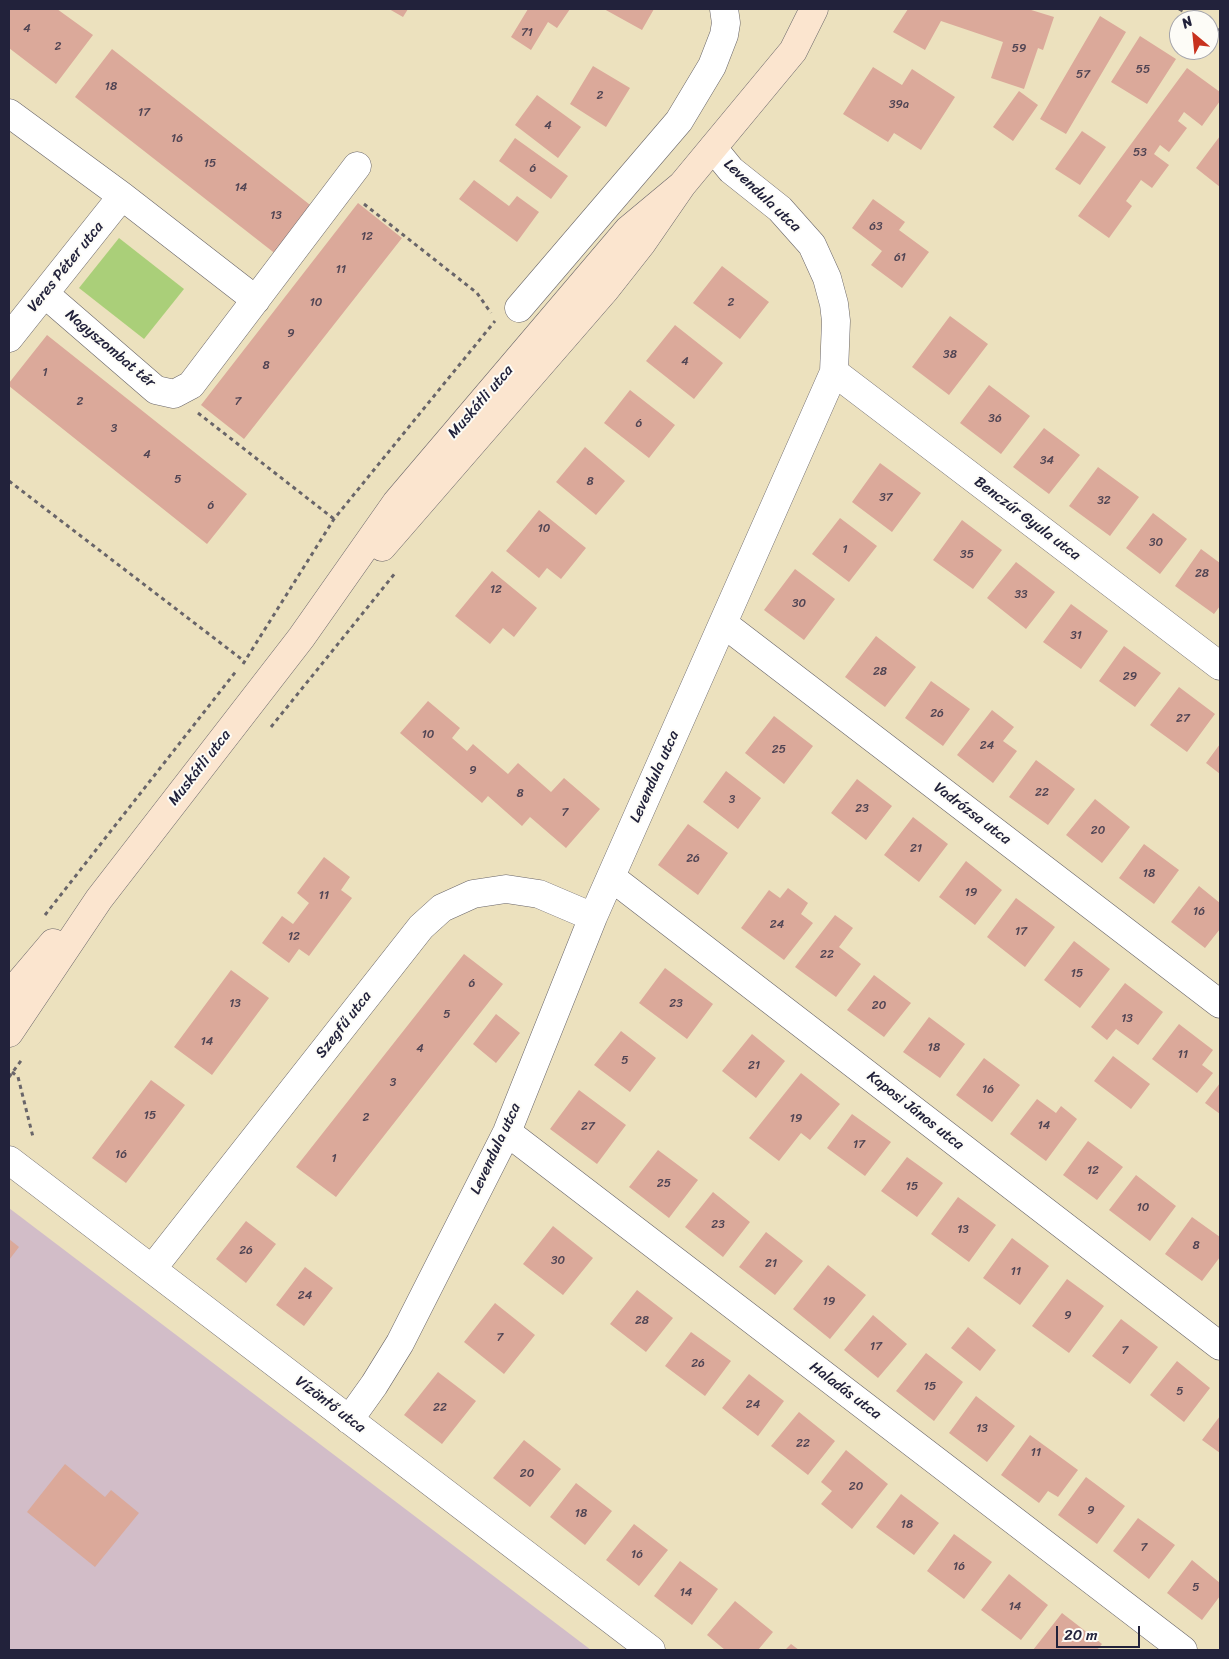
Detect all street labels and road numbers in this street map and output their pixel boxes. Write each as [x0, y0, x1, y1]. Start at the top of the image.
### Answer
street label: Levendula utca [720, 156, 804, 236]
street label: Veres Péter utca [24, 218, 108, 316]
street label: Nagyszombat tér [61, 306, 159, 392]
street label: Muskátli utca [444, 362, 518, 442]
street label: Benczúr Gyula utca [970, 473, 1084, 565]
street label: Muskátli utca [165, 727, 235, 809]
street label: Levendula utca [627, 728, 683, 826]
street label: Vadrózsa utca [930, 779, 1014, 849]
street label: Szegfű utca [312, 988, 376, 1062]
street label: Kaposi János utca [863, 1068, 967, 1154]
street label: Levendula utca [467, 1100, 525, 1198]
street label: Haladás utca [806, 1358, 884, 1424]
street label: Vízöntő utca [291, 1373, 369, 1437]

